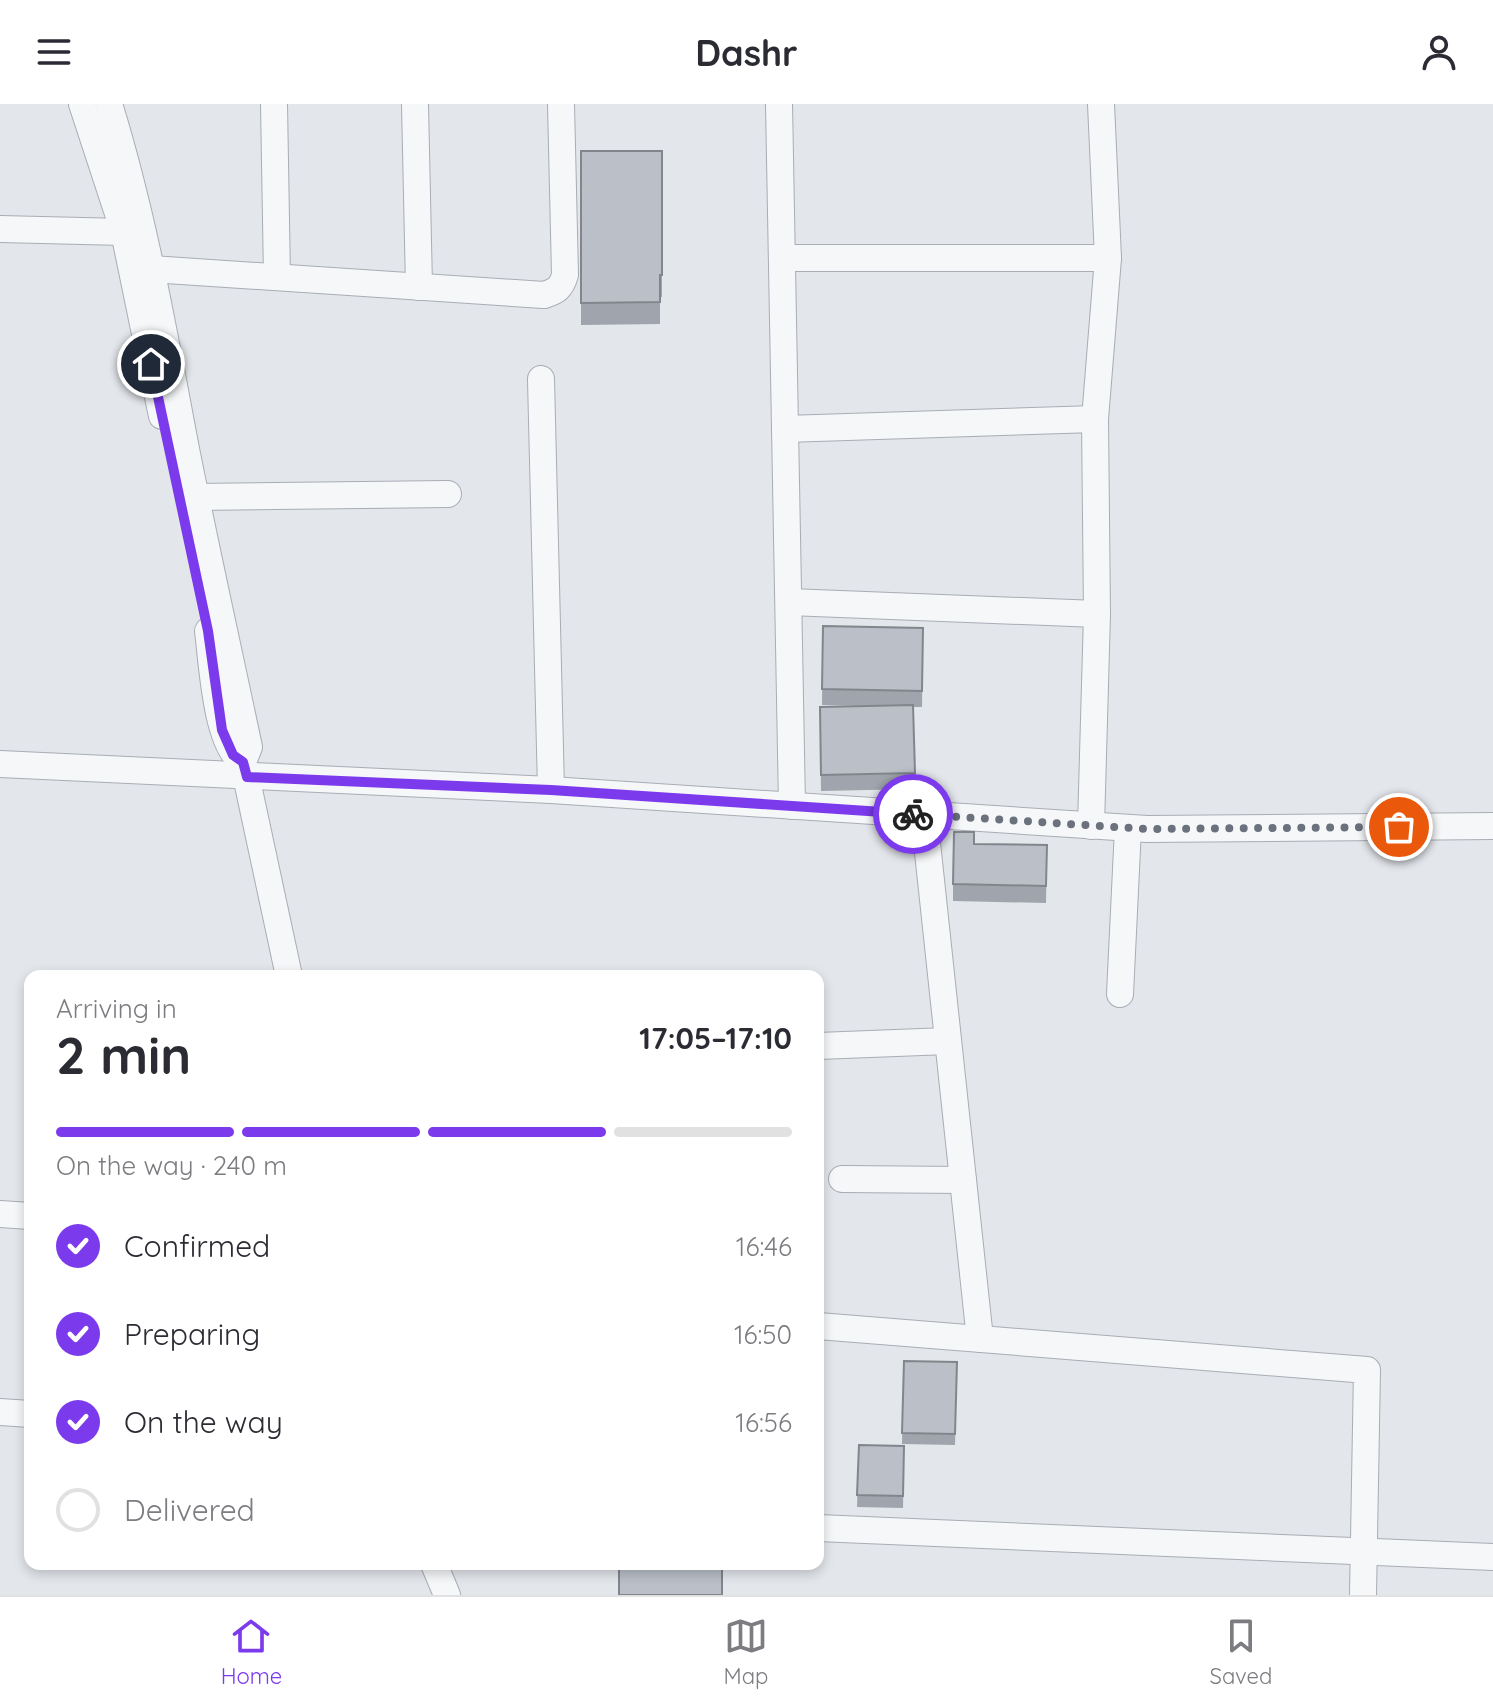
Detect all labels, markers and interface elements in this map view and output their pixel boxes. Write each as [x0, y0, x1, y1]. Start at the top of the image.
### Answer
icon: menu [32, 30, 76, 74]
text: Dashr [695, 30, 798, 75]
icon: person [1417, 30, 1461, 74]
pin [117, 330, 185, 398]
icon: home [129, 342, 173, 386]
courier [873, 774, 953, 854]
icon: bike [891, 792, 935, 836]
pin [1365, 793, 1433, 861]
icon: bag [1377, 805, 1421, 849]
text: Arriving in [56, 992, 177, 1025]
text: 17:05–17:10 [639, 1019, 792, 1057]
text: 2 min [56, 1022, 191, 1087]
text: On the way · 240 m [56, 1149, 287, 1182]
icon: check [56, 1224, 100, 1268]
text: Confirmed [124, 1227, 270, 1265]
text: 16:46 [736, 1230, 792, 1263]
icon: check [56, 1312, 100, 1356]
text: Preparing [124, 1315, 260, 1353]
text: 16:50 [734, 1318, 792, 1351]
icon: check [56, 1400, 100, 1444]
text: On the way [124, 1403, 283, 1441]
text: 16:56 [735, 1406, 792, 1439]
text: Delivered [124, 1491, 255, 1529]
tab: Home [221, 1614, 282, 1690]
tab: Map [724, 1614, 768, 1690]
tab: Saved [1210, 1614, 1272, 1690]

